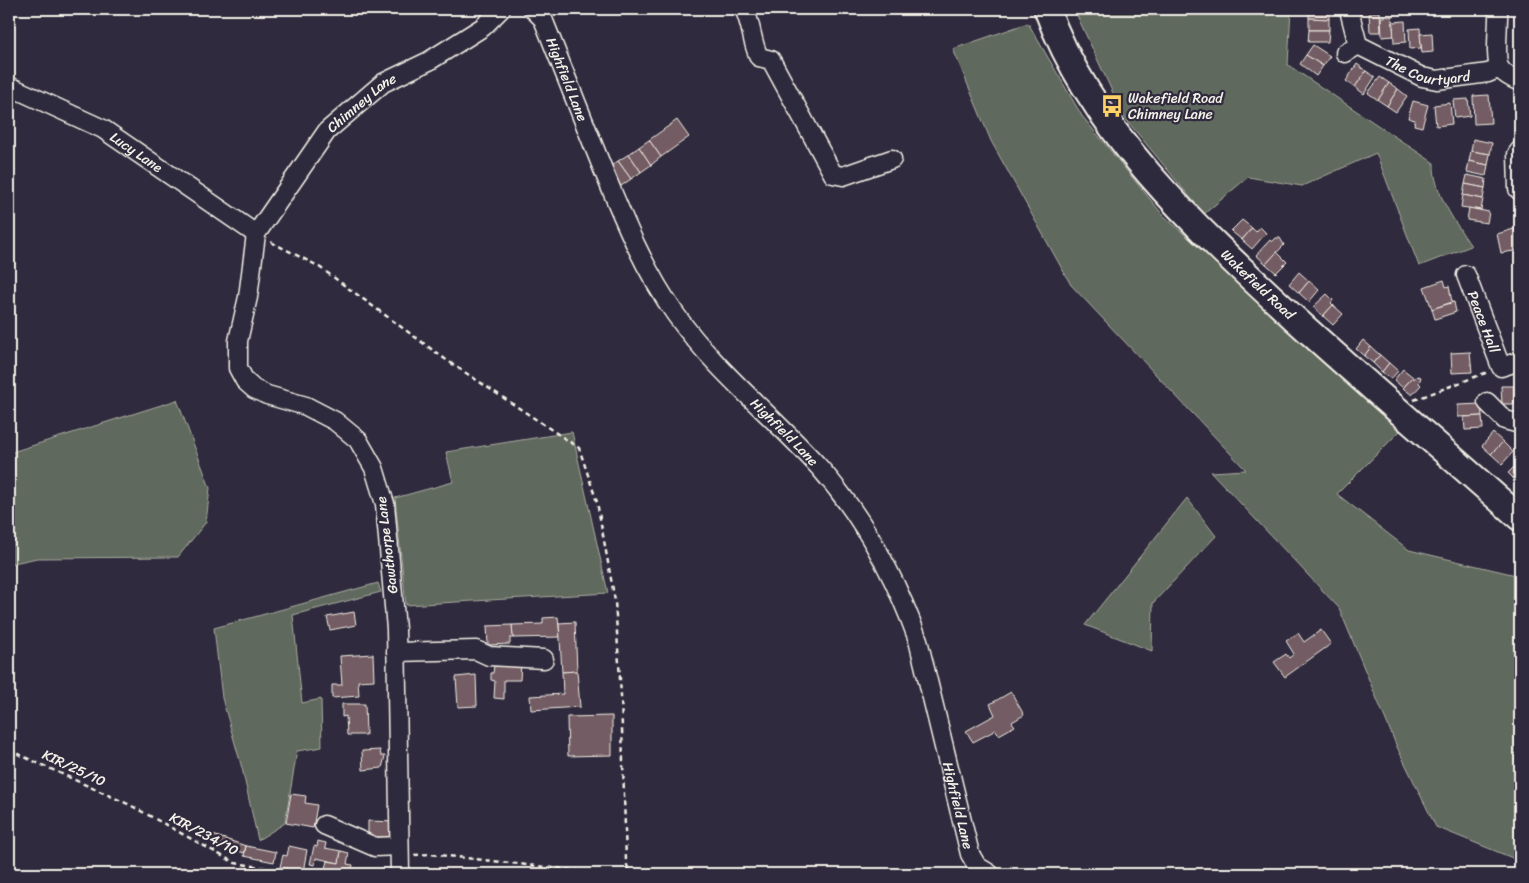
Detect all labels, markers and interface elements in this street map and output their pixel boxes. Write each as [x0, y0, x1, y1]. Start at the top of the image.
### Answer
street label: Highfield Lane [539, 33, 595, 125]
street label: The Courtyard [1381, 48, 1473, 93]
street label: Chimney Lane [321, 66, 400, 139]
place label: Wakefield Road Chimney Lane [1128, 86, 1224, 127]
bus stop icon: Wakefield Road Chimney Lane [1099, 93, 1125, 119]
street label: Lucy Lane [105, 125, 168, 179]
street label: Wakefield Road [1215, 243, 1302, 327]
street label: Peace Hall [1461, 287, 1507, 358]
street label: Highfield Lane [744, 391, 825, 472]
street label: Gawthorpe Lane [369, 495, 405, 595]
street label: KIR/25/10 [38, 742, 110, 794]
street label: Highfield Lane [936, 759, 981, 852]
street label: KIR/234/10 [165, 805, 243, 863]

